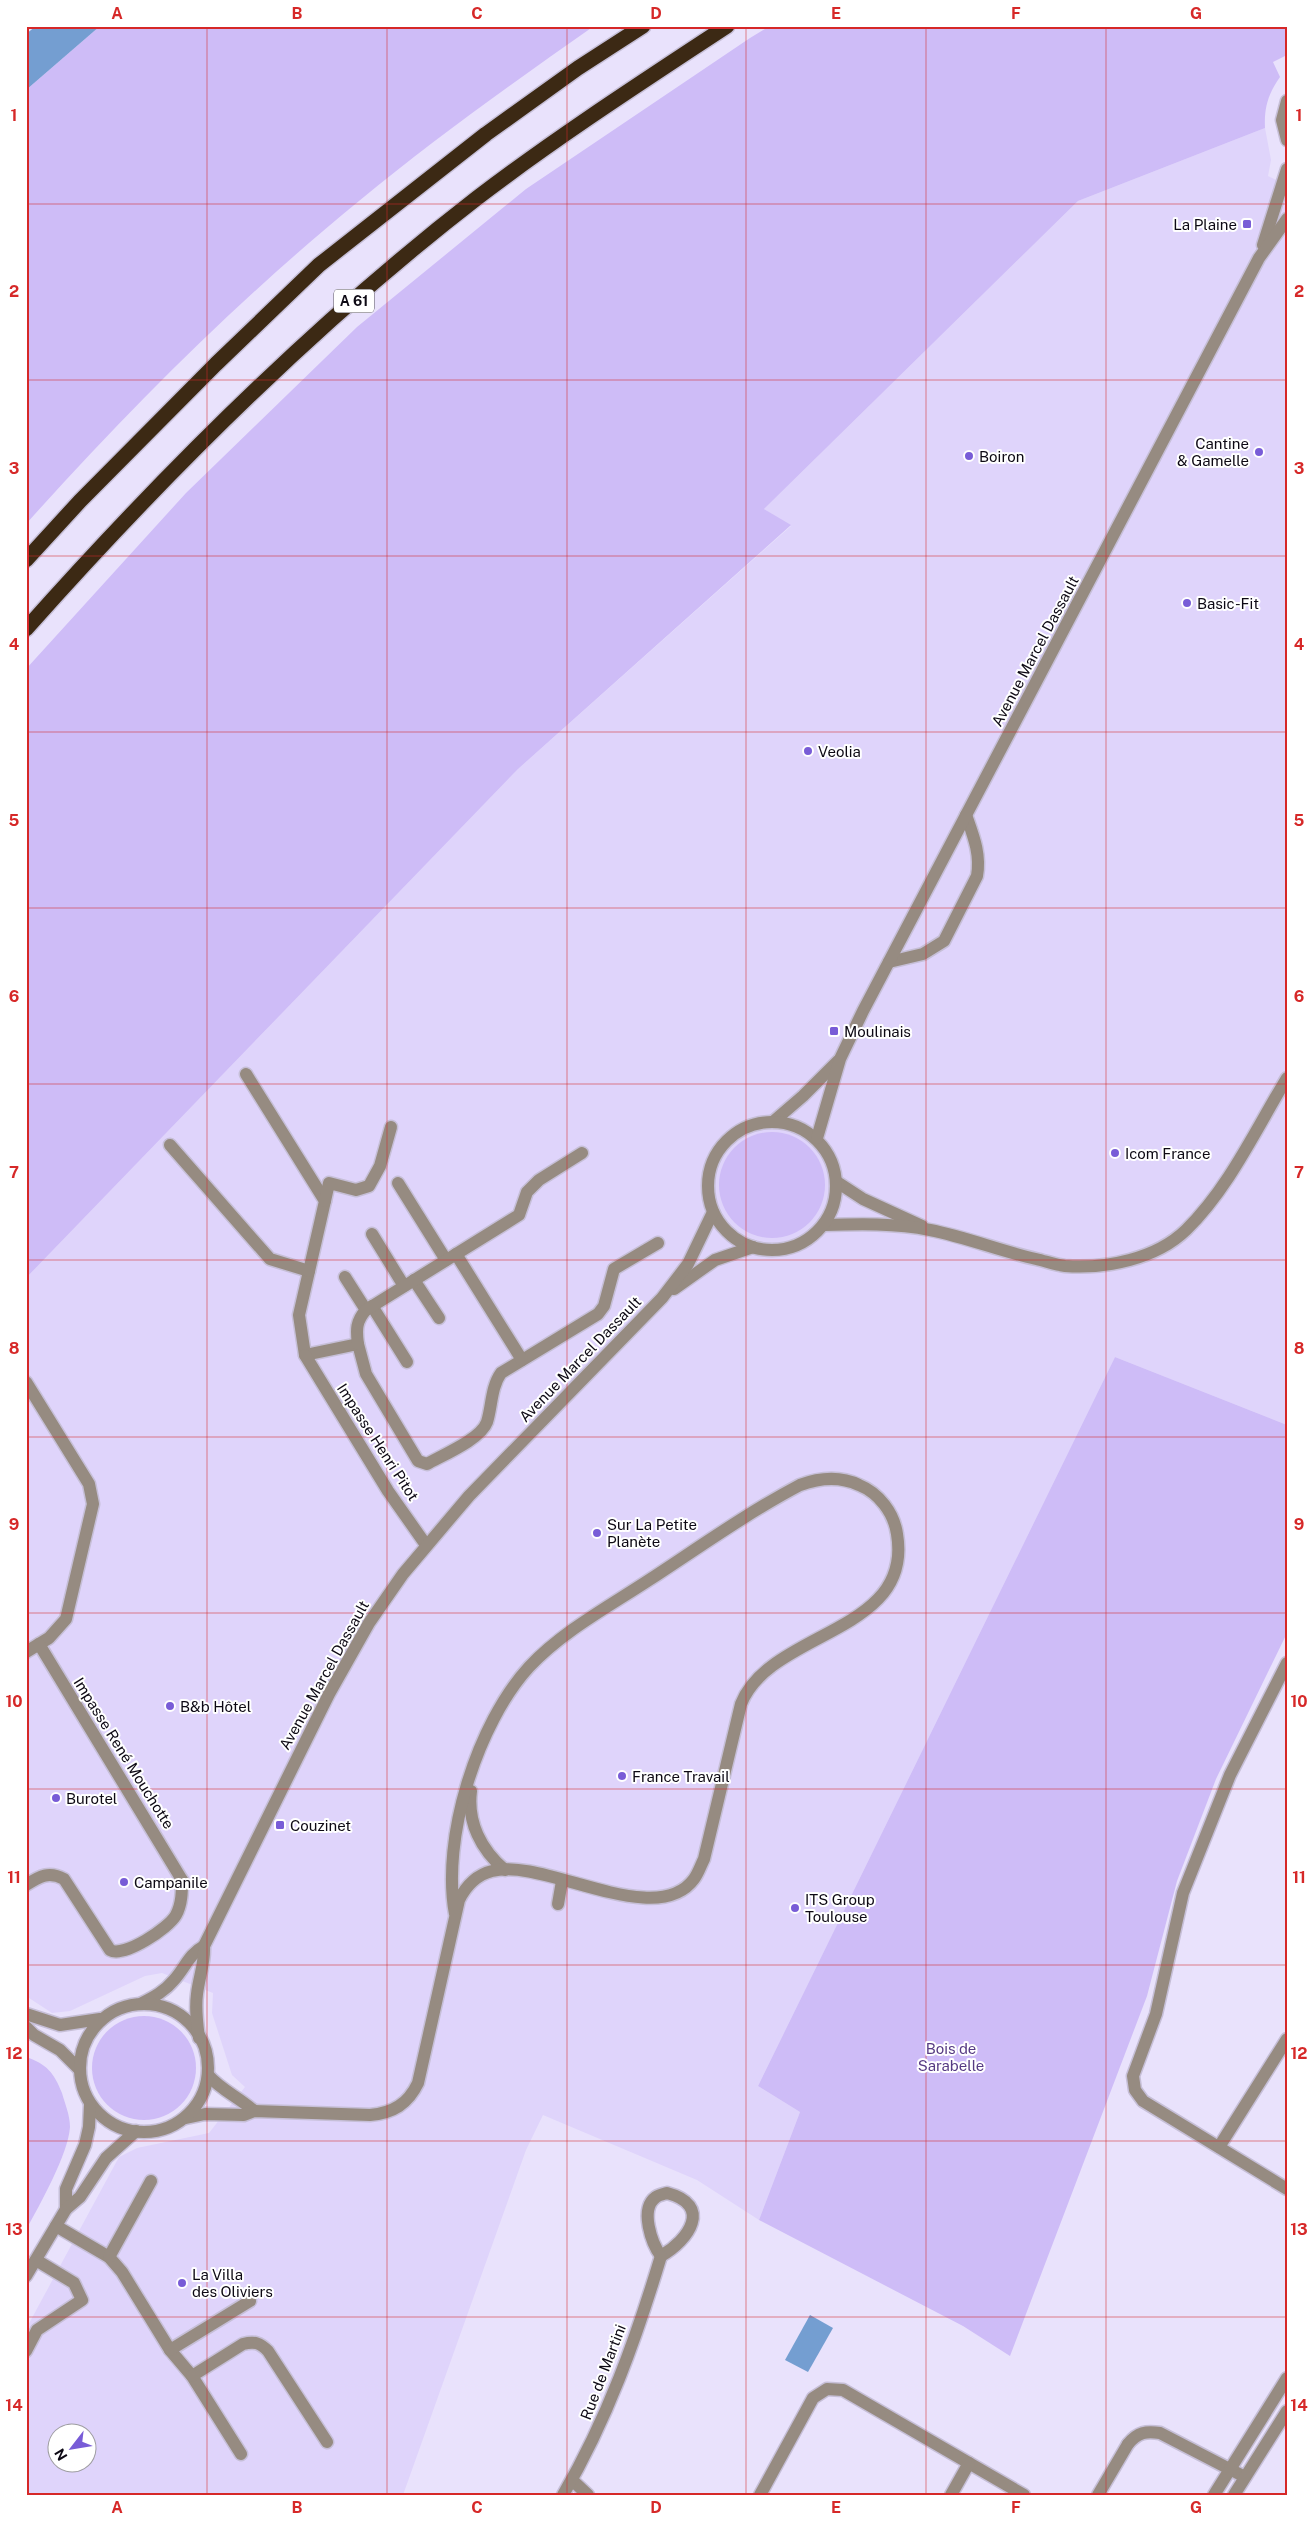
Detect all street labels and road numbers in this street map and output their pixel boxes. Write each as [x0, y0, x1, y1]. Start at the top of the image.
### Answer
road number: A 61 [334, 290, 374, 312]
street label: Avenue Marcel Dassault [988, 573, 1082, 729]
street label: Avenue Marcel Dassault [516, 1293, 645, 1425]
street label: Impasse Henri Pitot [334, 1380, 422, 1504]
street label: Avenue Marcel Dassault [276, 1597, 372, 1753]
street label: Impasse René Mouchotte [70, 1674, 178, 1832]
street label: Rue de Martini [577, 2322, 629, 2422]

